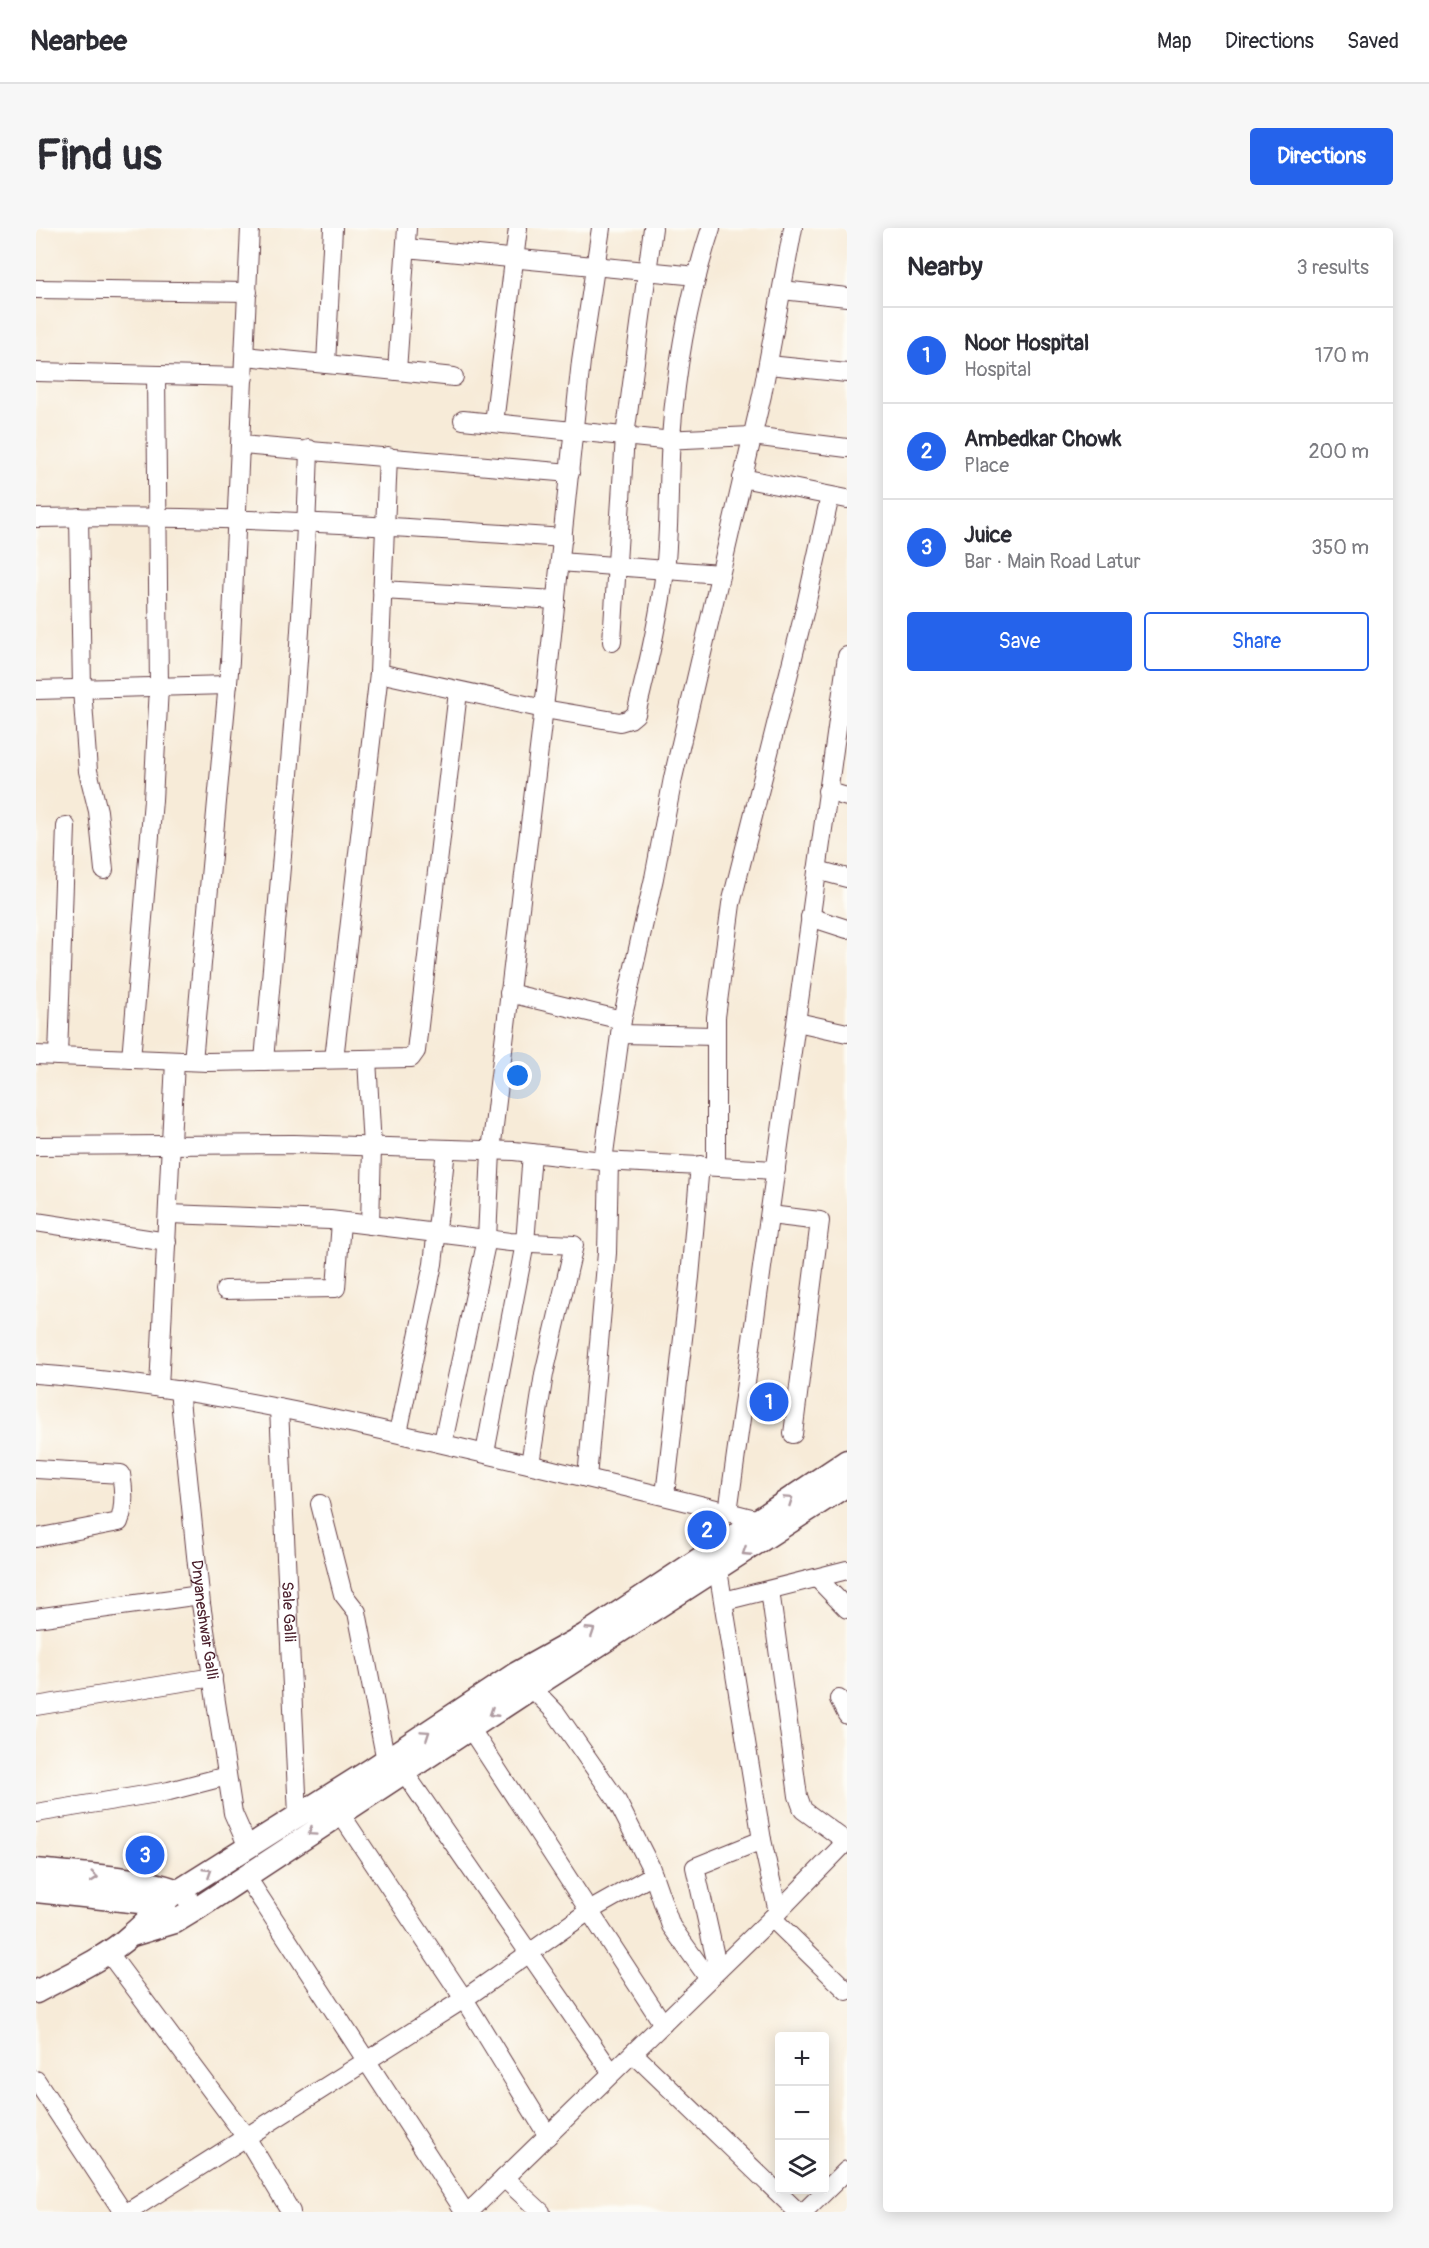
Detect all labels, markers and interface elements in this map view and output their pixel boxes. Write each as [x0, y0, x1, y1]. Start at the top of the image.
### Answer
text: Nearbee [30, 24, 127, 59]
text: Map [1157, 28, 1192, 55]
text: Directions [1225, 28, 1314, 55]
text: Saved [1347, 28, 1399, 55]
button: Directions [1250, 128, 1393, 185]
text: Find us [36, 130, 162, 182]
text: Nearby [907, 251, 983, 283]
text: 3 results [1297, 255, 1369, 280]
text: Noor Hospital [964, 329, 1089, 357]
text: 1 [923, 343, 930, 368]
text: 170 m [1315, 343, 1369, 368]
text: Hospital [964, 357, 1031, 382]
text: Ambedkar Chowk [964, 425, 1121, 453]
text: 2 [921, 439, 932, 464]
text: 200 m [1308, 439, 1369, 464]
text: Place [964, 453, 1009, 478]
text: Juice [964, 521, 1012, 549]
text: 3 [921, 535, 932, 560]
text: 350 m [1311, 535, 1369, 560]
text: Bar · Main Road Latur [964, 549, 1141, 574]
button: Save [907, 612, 1132, 671]
button: Share [1144, 612, 1369, 671]
your location [503, 1061, 532, 1090]
pin: 1 [750, 1380, 788, 1424]
one-way arrow [782, 1496, 793, 1507]
pin: 2 [688, 1508, 726, 1552]
one-way arrow [741, 1544, 752, 1555]
street label: Dnyaneshwar Galli [187, 1559, 222, 1681]
street label: Sale Galli [277, 1581, 300, 1643]
one-way arrow [585, 1627, 596, 1638]
one-way arrow [489, 1706, 499, 1718]
one-way arrow [419, 1730, 430, 1741]
one-way arrow [308, 1824, 318, 1836]
pin: 3 [126, 1832, 164, 1878]
one-way arrow [202, 1868, 212, 1880]
one-way arrow [90, 1870, 99, 1883]
map controls [775, 2032, 829, 2194]
button: + [775, 2032, 829, 2086]
button: − [775, 2086, 829, 2140]
button: layers [775, 2140, 829, 2194]

